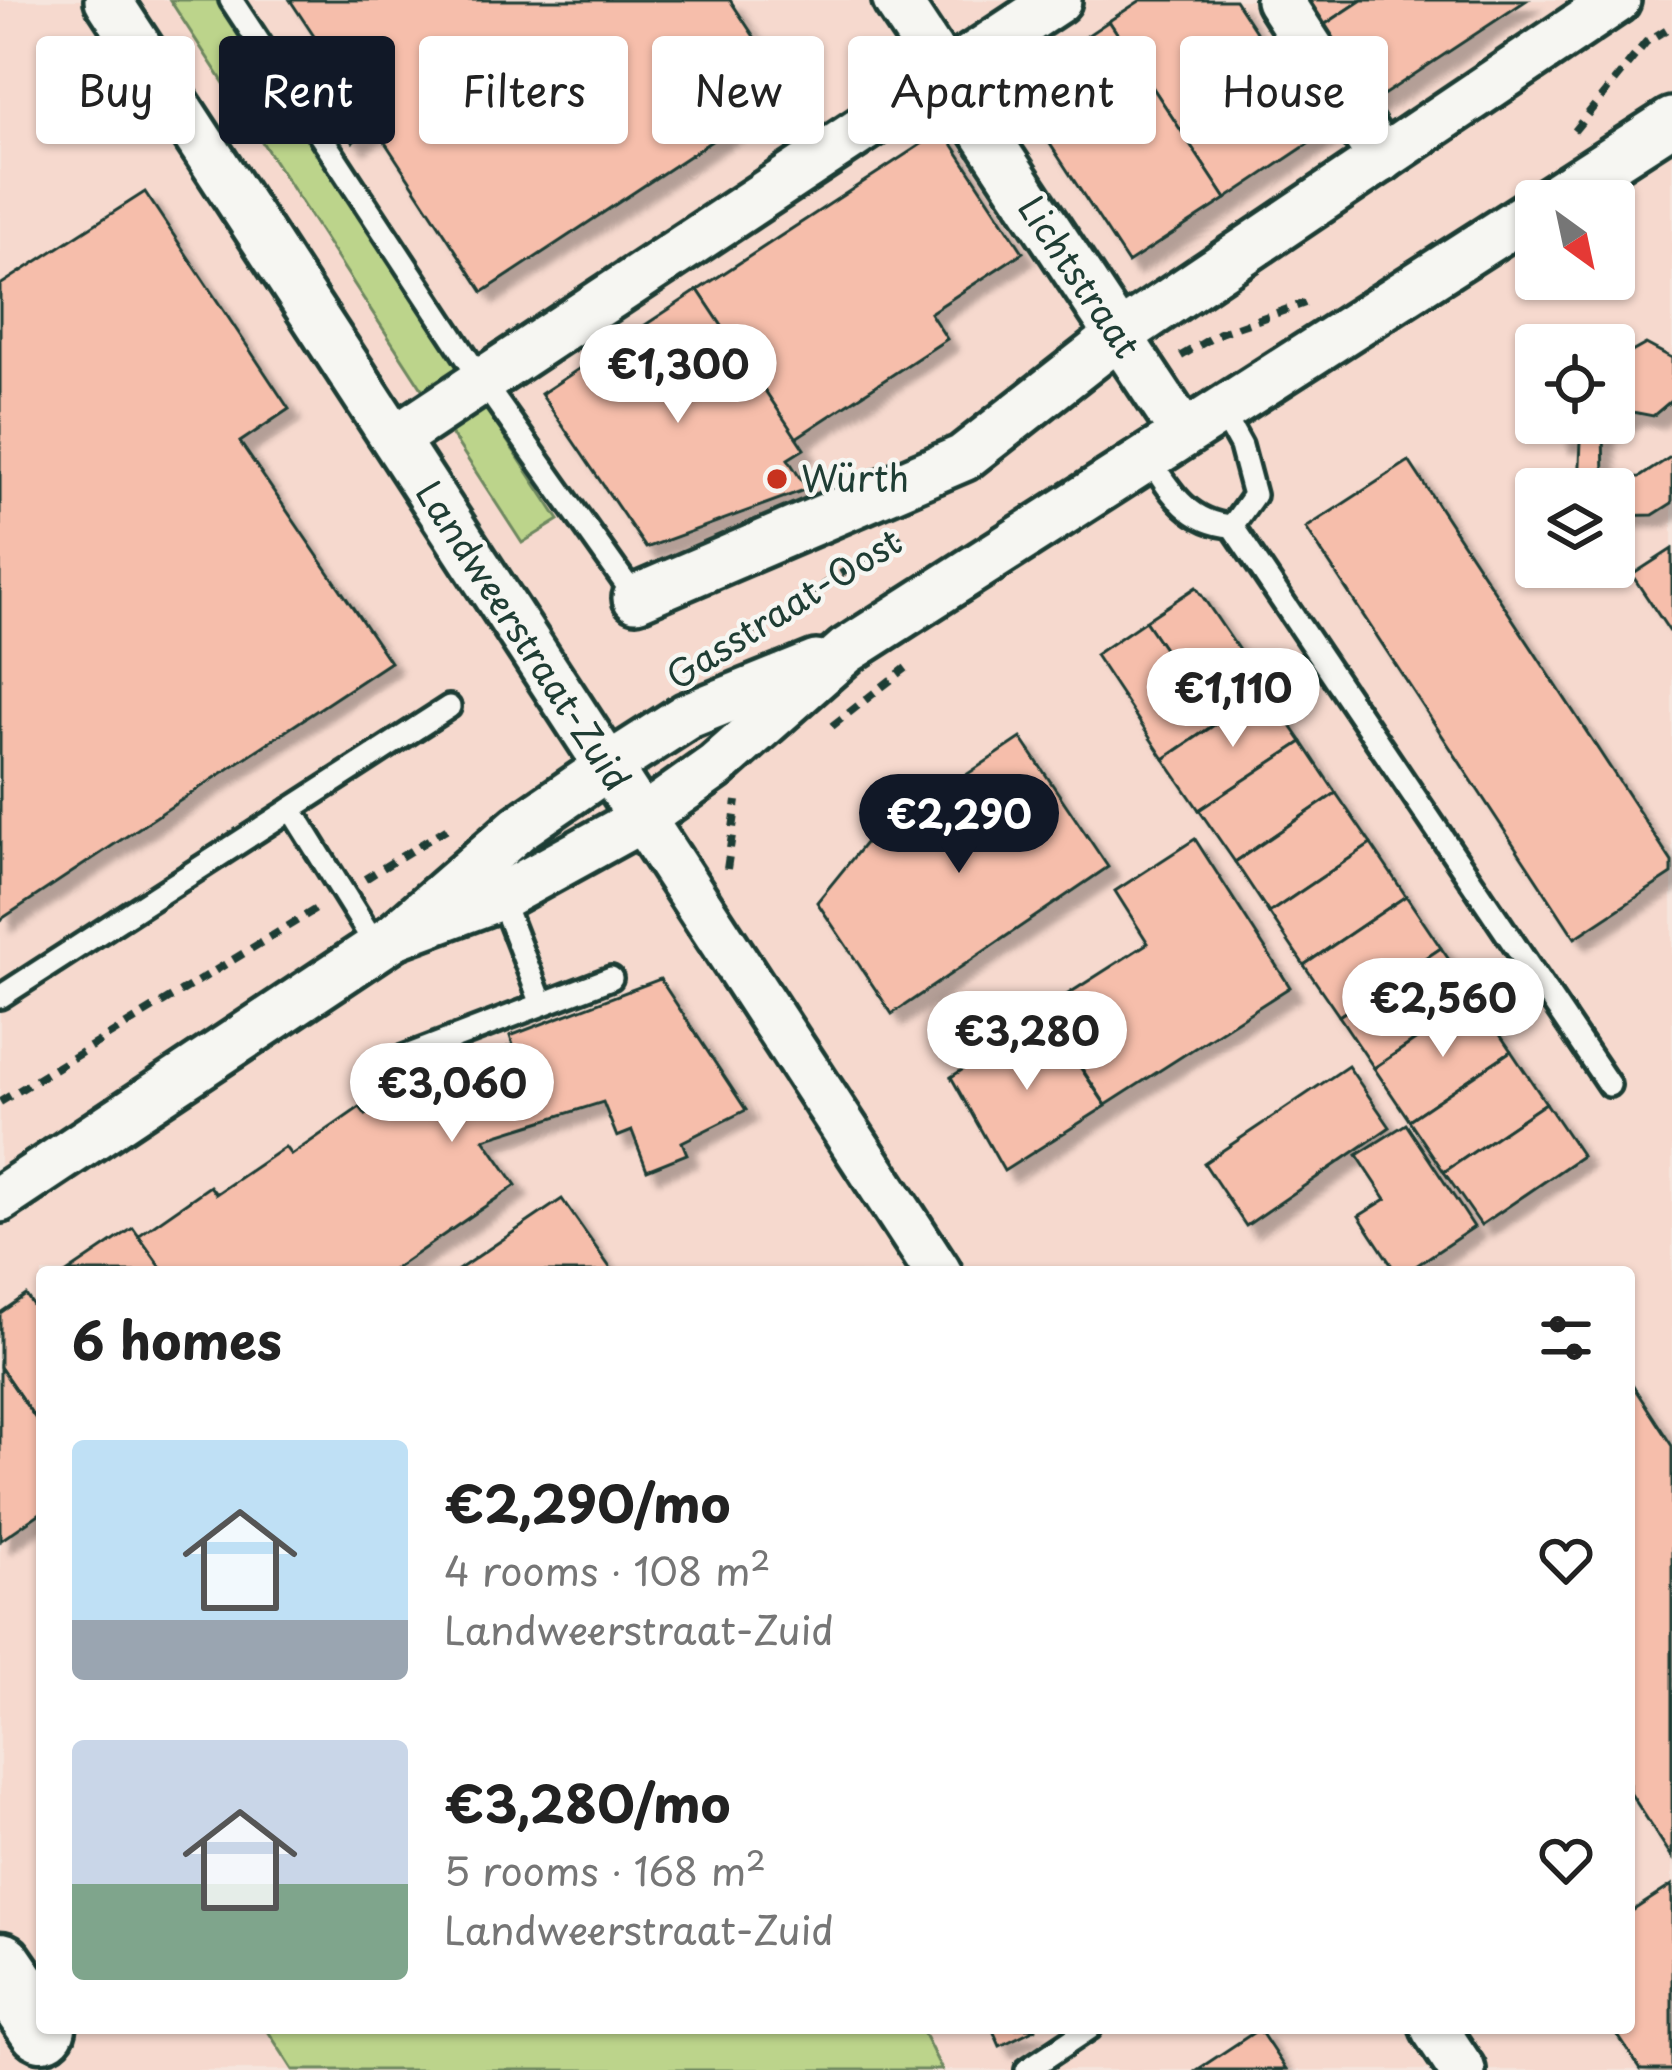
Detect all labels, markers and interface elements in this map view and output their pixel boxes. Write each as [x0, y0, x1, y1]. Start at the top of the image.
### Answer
chip: Buy [36, 36, 195, 144]
chip: Rent [219, 36, 395, 144]
chip: Filters [419, 36, 628, 144]
chip: New [652, 36, 824, 144]
chip: Apartment [848, 36, 1156, 144]
chip: House [1180, 36, 1388, 144]
north arrow [1515, 180, 1635, 300]
map controls [1515, 180, 1635, 588]
street label: Lichtstraat [1006, 184, 1155, 368]
pin: €1,300 [580, 324, 776, 426]
button: locate [1515, 324, 1635, 444]
text: €1,300 [607, 333, 749, 392]
place label: Würth [801, 450, 909, 504]
marker: Würth [764, 466, 790, 492]
button: layers [1515, 468, 1635, 588]
street label: Landweerstraat-Zuid [404, 469, 645, 801]
street label: Gasstraat-Oost [655, 513, 911, 701]
pin: €1,110 [1135, 648, 1331, 750]
text: €1,110 [1174, 657, 1292, 716]
pin: €2,290 [861, 774, 1057, 876]
text: €2,290 [886, 783, 1032, 842]
pin: €2,560 [1345, 958, 1541, 1060]
text: €2,560 [1369, 967, 1517, 1026]
pin: €3,280 [929, 991, 1125, 1093]
text: €3,280 [954, 1000, 1100, 1059]
pin: €3,060 [354, 1043, 550, 1145]
text: €3,060 [377, 1052, 527, 1111]
text: 6 homes [72, 1300, 282, 1377]
icon: filters [1533, 1305, 1599, 1371]
text: €2,290/mo [444, 1463, 731, 1540]
icon: home [168, 1488, 312, 1632]
icon: heart [1533, 1527, 1599, 1593]
text: 4 rooms · 108 m² [444, 1540, 771, 1599]
text: Landweerstraat-Zuid [444, 1599, 834, 1658]
text: €3,280/mo [444, 1763, 731, 1840]
icon: home [168, 1788, 312, 1932]
icon: heart [1533, 1827, 1599, 1893]
text: 5 rooms · 168 m² [444, 1840, 766, 1899]
text: Landweerstraat-Zuid [444, 1899, 834, 1958]

